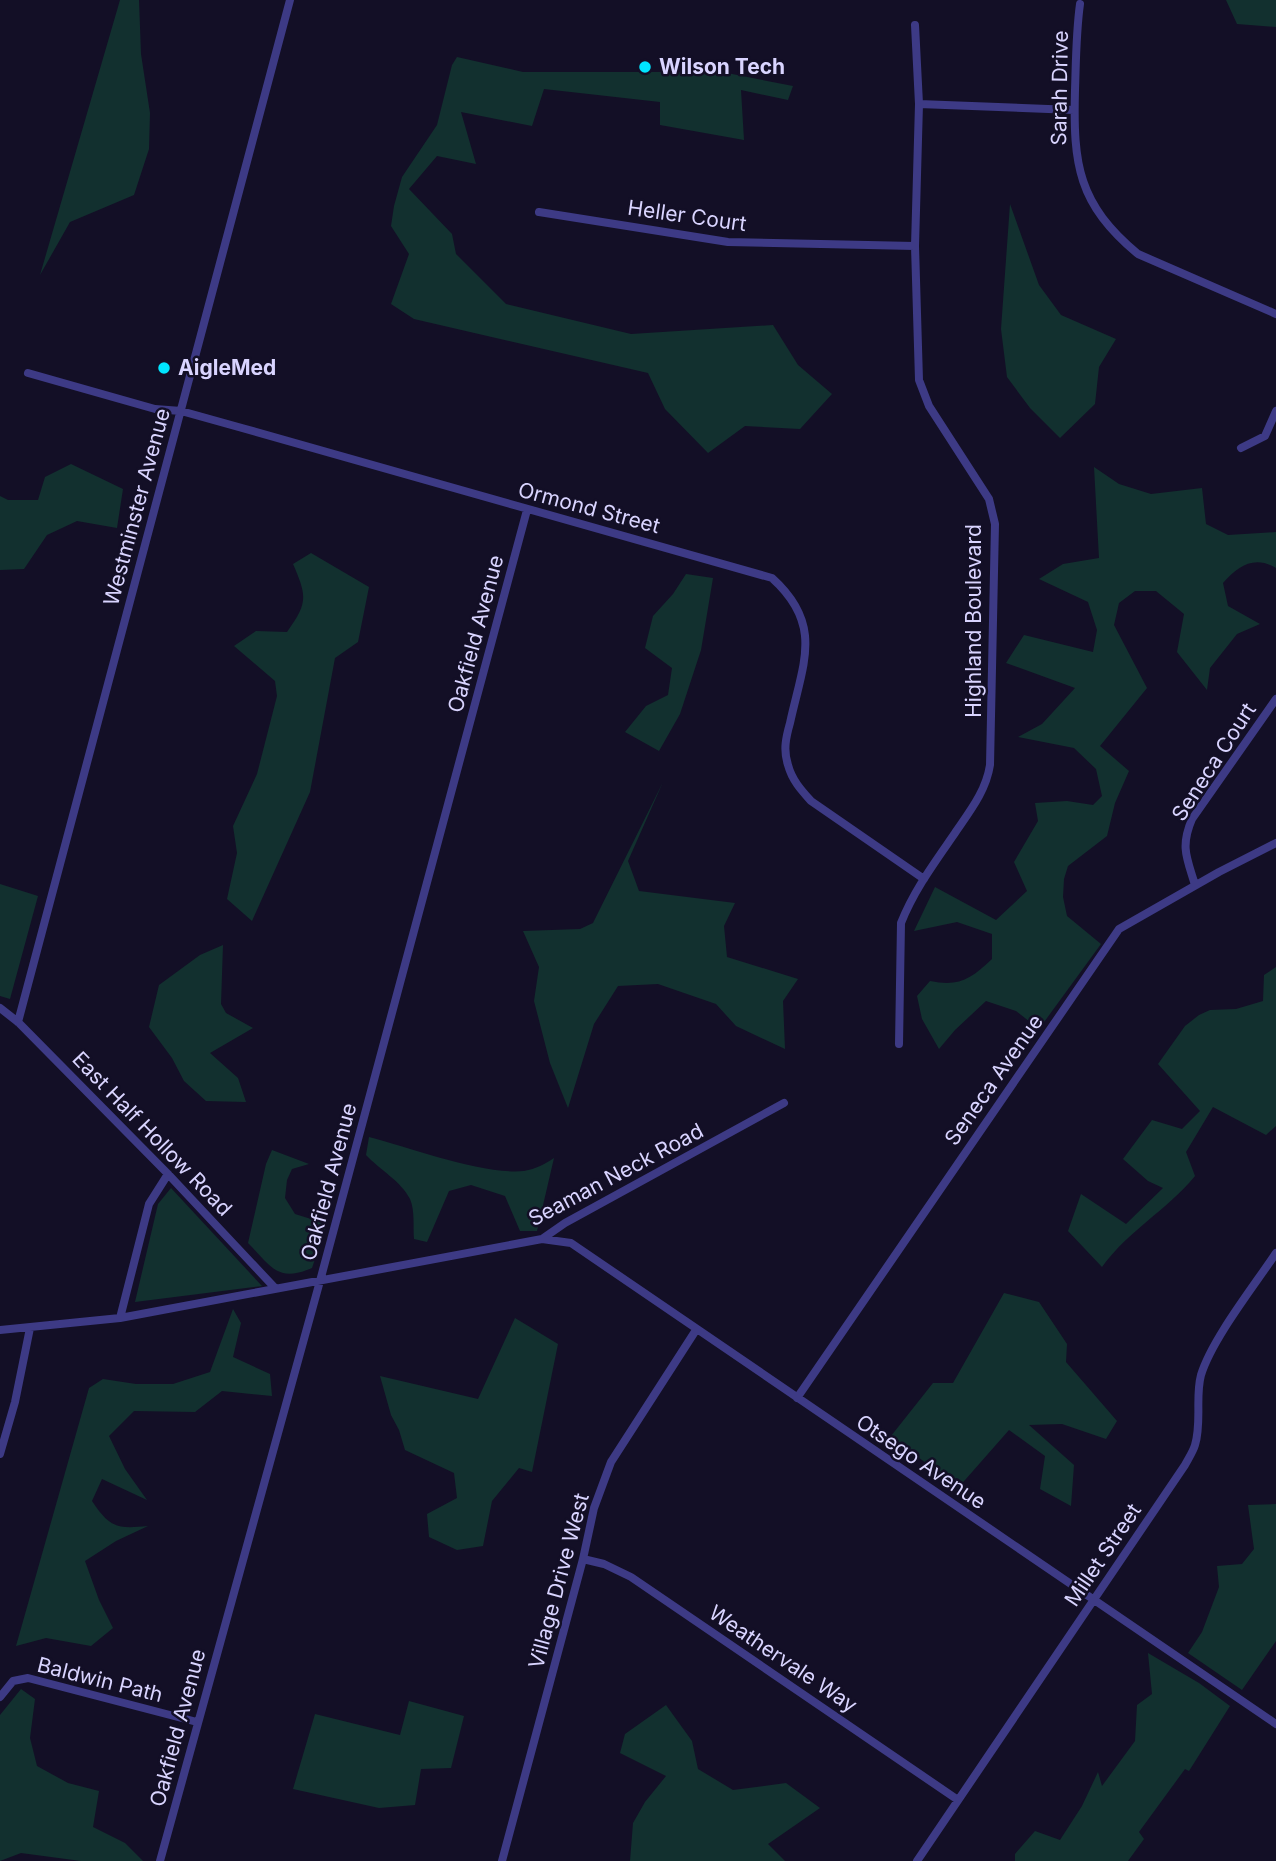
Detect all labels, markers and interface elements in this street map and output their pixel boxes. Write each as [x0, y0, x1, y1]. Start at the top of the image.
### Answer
street label: Sarah Drive [1046, 30, 1073, 146]
place label: Wilson Tech [659, 54, 785, 79]
marker: Wilson Tech [637, 59, 653, 75]
street label: Heller Court [626, 195, 748, 236]
place label: AigleMed [178, 355, 276, 380]
marker: AigleMed [156, 360, 172, 376]
street label: Westminster Avenue [98, 405, 175, 608]
street label: Ormond Street [516, 477, 663, 538]
street label: Highland Boulevard [961, 524, 986, 718]
street label: Oakfield Avenue [442, 552, 509, 715]
street label: Seneca Court [1166, 698, 1261, 825]
street label: Seneca Avenue [939, 1009, 1048, 1150]
street label: East Half Hollow Road [67, 1046, 237, 1221]
street label: Oakfield Avenue [295, 1100, 362, 1263]
street label: Seaman Neck Road [524, 1118, 707, 1231]
street label: Otsego Avenue [852, 1409, 991, 1514]
street label: Village Drive West [523, 1490, 594, 1671]
street label: Millet Street [1059, 1499, 1146, 1611]
street label: Weathervale Way [704, 1600, 862, 1718]
street label: Oakfield Avenue [144, 1646, 211, 1809]
street label: Baldwin Path [35, 1652, 166, 1707]

